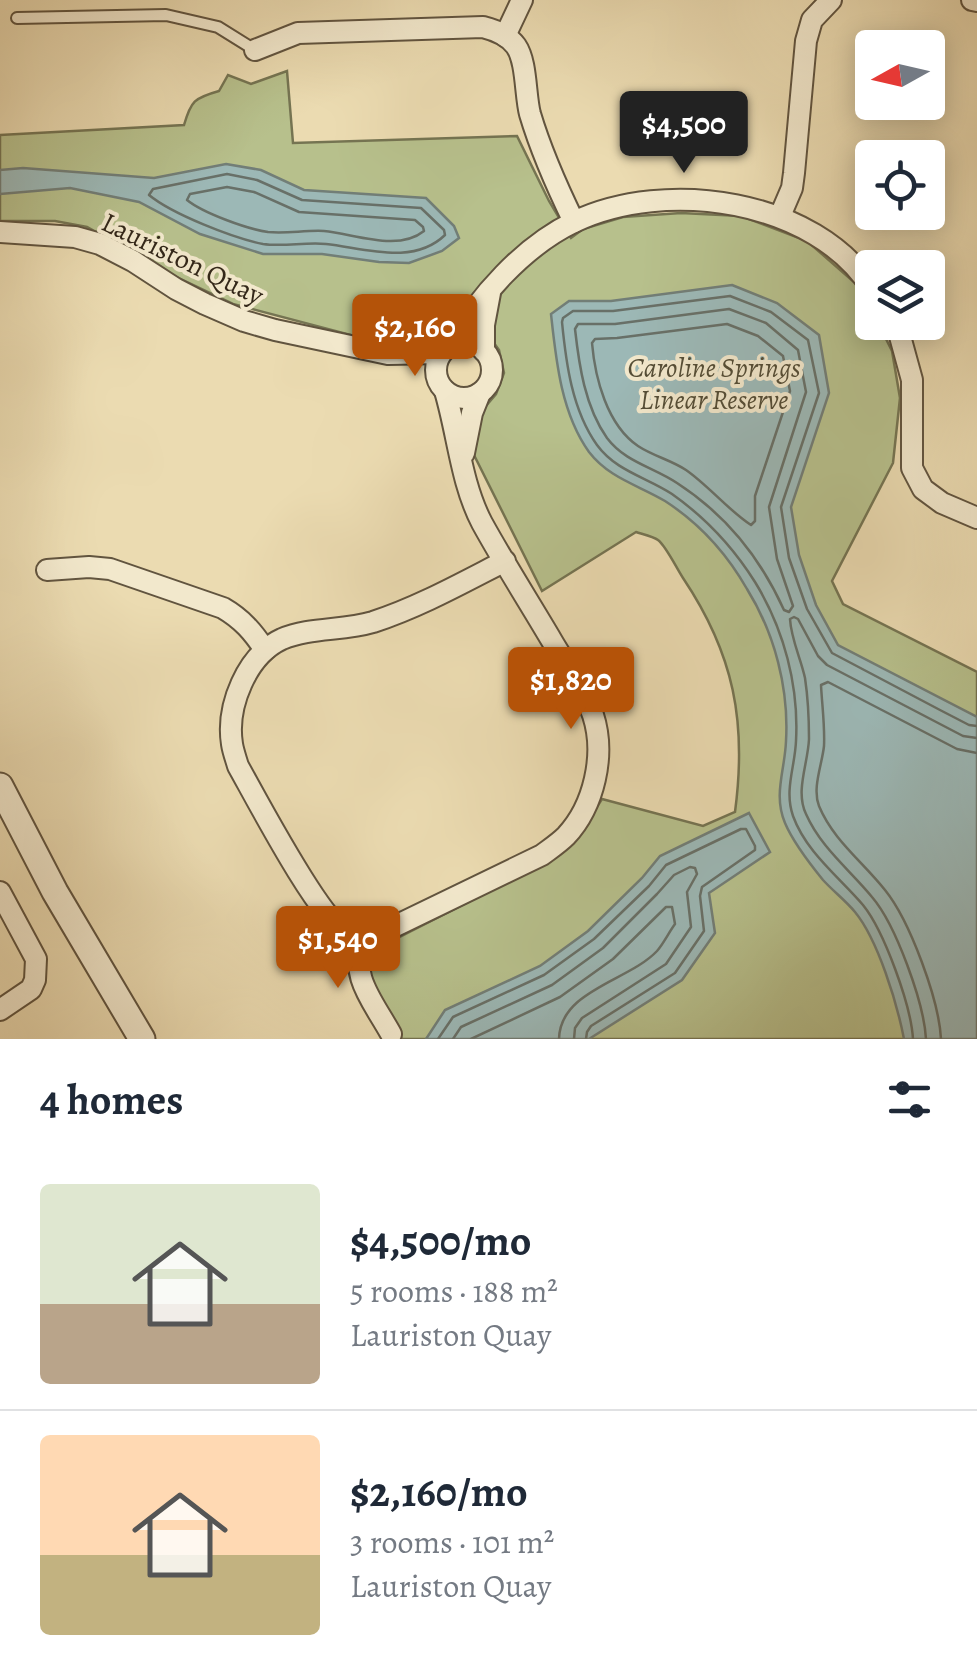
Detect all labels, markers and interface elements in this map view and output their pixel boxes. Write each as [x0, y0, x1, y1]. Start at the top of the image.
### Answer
north arrow [855, 30, 945, 120]
map controls [855, 30, 945, 340]
pin: $4,500 [603, 91, 765, 176]
text: $4,500 [642, 101, 726, 145]
button: locate [855, 140, 945, 230]
street label: Lauriston Quay [95, 203, 270, 315]
button: layers [855, 250, 945, 340]
pin: $2,160 [334, 294, 496, 379]
text: $2,160 [374, 304, 456, 348]
park label: Caroline Springs Linear Reserve [627, 349, 801, 419]
pin: $1,820 [490, 647, 652, 732]
text: $1,820 [530, 657, 612, 701]
pin: $1,540 [257, 906, 419, 991]
text: $1,540 [298, 916, 378, 960]
text: 4 homes [40, 1071, 183, 1128]
icon: filters [882, 1072, 937, 1127]
text: $4,500/mo [350, 1212, 531, 1269]
icon: home [120, 1224, 240, 1344]
text: 5 rooms · 188 m² [350, 1269, 558, 1313]
text: Lauriston Quay [350, 1313, 551, 1357]
text: $2,160/mo [350, 1463, 528, 1520]
icon: home [120, 1475, 240, 1595]
text: 3 rooms · 101 m² [350, 1520, 554, 1564]
text: Lauriston Quay [350, 1564, 551, 1608]

